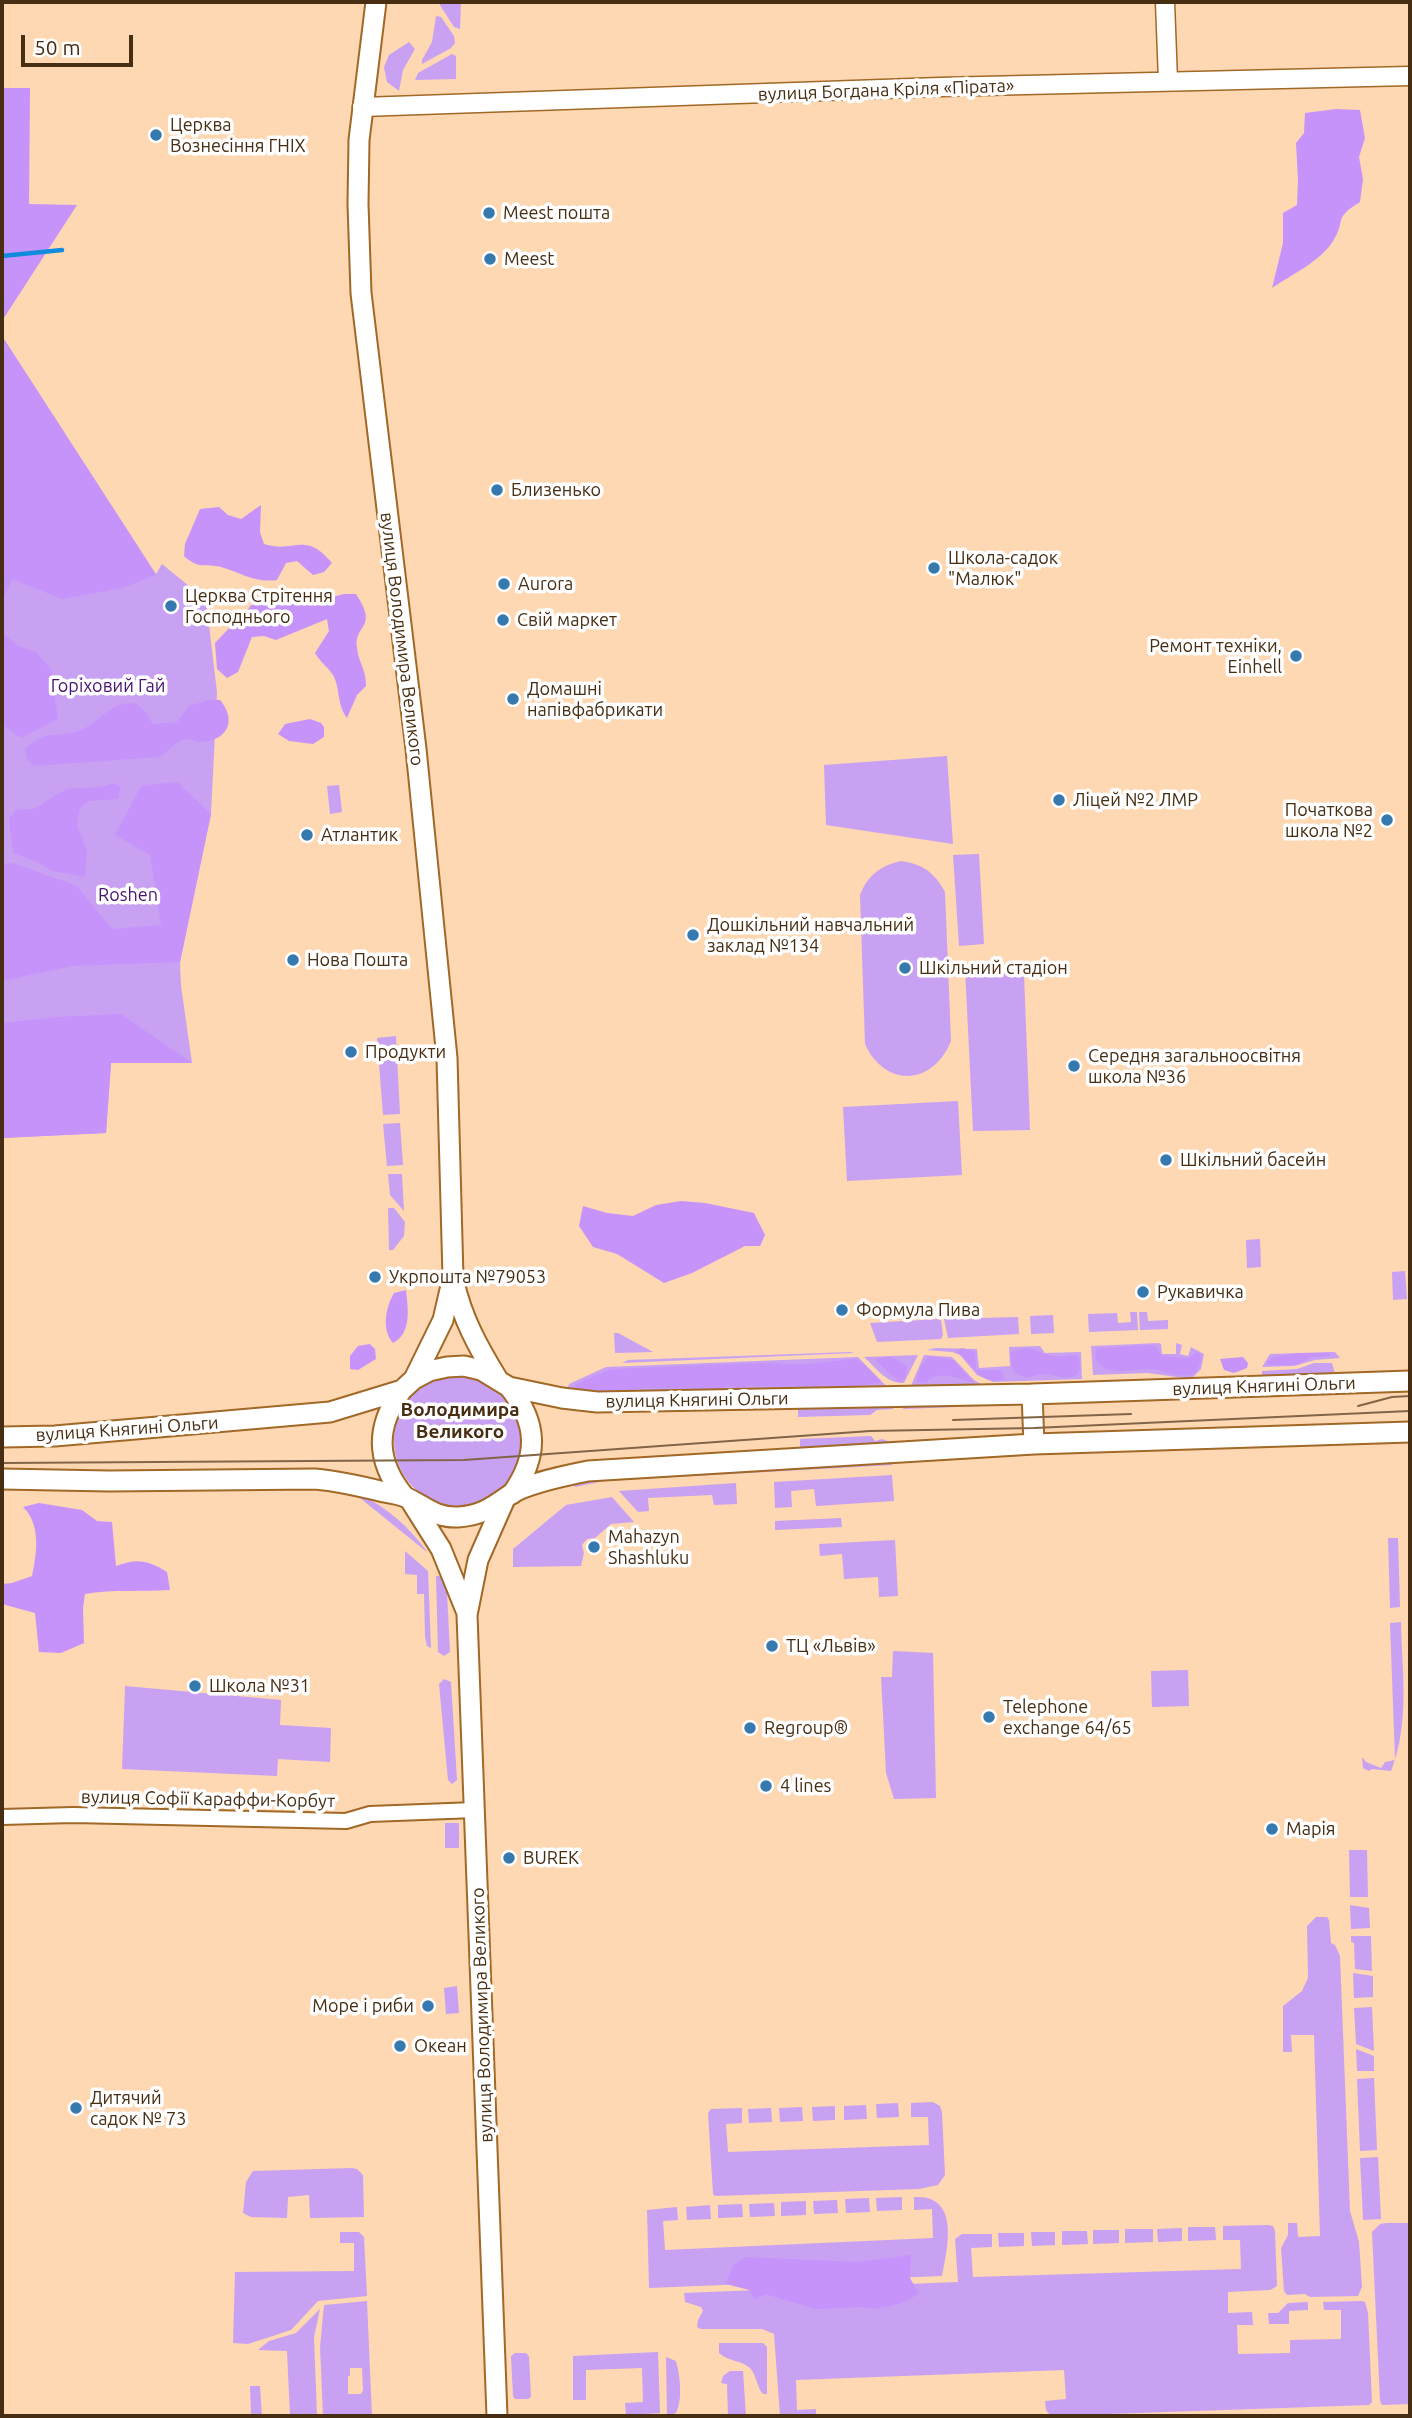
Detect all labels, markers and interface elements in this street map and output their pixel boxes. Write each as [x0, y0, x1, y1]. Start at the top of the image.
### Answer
scale bar [24, 21, 136, 65]
text: 50 m [34, 35, 81, 59]
street label: вулиця Богдана Кріля «Пірата» [757, 75, 1015, 105]
place label: Церква Вознесіння ГНІХ [170, 114, 306, 156]
marker: Церква Вознесіння ГНІХ [148, 127, 164, 143]
place label: Meest пошта [503, 202, 610, 224]
marker: Meest пошта [481, 205, 497, 221]
place label: Meest [504, 248, 554, 270]
marker: Meest [482, 251, 498, 267]
place label: Близенько [511, 479, 601, 501]
marker: Близенько [489, 482, 505, 498]
street label: вулиця Володимира Великого [376, 511, 428, 767]
place label: Школа-садок "Малюк" [948, 547, 1058, 590]
marker: Школа-садок "Малюк" [926, 560, 942, 576]
place label: Aurora [518, 573, 573, 595]
marker: Aurora [496, 576, 512, 592]
place label: Церква Стрітення Господнього [185, 585, 333, 628]
marker: Церква Стрітення Господнього [163, 598, 179, 614]
place label: Свій маркет [517, 609, 617, 631]
marker: Свій маркет [495, 612, 511, 628]
place label: Ремонт техніки, Einhell [1149, 635, 1282, 678]
marker: Ремонт техніки, Einhell [1288, 648, 1304, 664]
park label: Горіховий Гай [51, 675, 165, 697]
place label: Домашні напівфабрикати [527, 678, 663, 720]
marker: Домашні напівфабрикати [505, 691, 521, 707]
place label: Ліцей №2 ЛМР [1073, 789, 1198, 811]
marker: Ліцей №2 ЛМР [1051, 792, 1067, 808]
place label: Початкова школа №2 [1285, 799, 1373, 842]
marker: Початкова школа №2 [1379, 812, 1395, 828]
place label: Атлантик [321, 824, 398, 846]
marker: Атлантик [299, 827, 315, 843]
park label: Roshen [98, 884, 158, 906]
place label: Дошкільний навчальний заклад №134 [707, 914, 914, 956]
marker: Дошкільний навчальний заклад №134 [685, 927, 701, 943]
place label: Нова Пошта [307, 949, 408, 971]
marker: Нова Пошта [285, 952, 301, 968]
place label: Шкільний стадіон [919, 957, 1068, 979]
marker: Шкільний стадіон [897, 960, 913, 976]
place label: Продукти [365, 1041, 446, 1063]
marker: Продукти [343, 1044, 359, 1060]
place label: Середня загальноосвітня школа №36 [1088, 1045, 1301, 1088]
marker: Середня загальноосвітня школа №36 [1066, 1058, 1082, 1074]
place label: Шкільний басейн [1180, 1149, 1326, 1171]
marker: Шкільний басейн [1158, 1152, 1174, 1168]
place label: Укрпошта №79053 [389, 1266, 546, 1288]
marker: Укрпошта №79053 [367, 1269, 383, 1285]
place label: Рукавичка [1157, 1281, 1244, 1303]
marker: Рукавичка [1135, 1284, 1151, 1300]
place label: Формула Пива [856, 1299, 980, 1321]
marker: Формула Пива [834, 1302, 850, 1318]
street label: вулиця Княгині Ольги [1172, 1372, 1356, 1400]
street label: вулиця Княгині Ольги [605, 1388, 789, 1412]
district label: Володимира Великого [401, 1399, 519, 1443]
street label: вулиця Княгині Ольги [35, 1412, 219, 1446]
place label: Mahazyn Shashluku [608, 1526, 689, 1568]
marker: Mahazyn Shashluku [586, 1539, 602, 1555]
place label: ТЦ «Львів» [786, 1635, 876, 1657]
marker: ТЦ «Львів» [764, 1638, 780, 1654]
place label: Школа №31 [209, 1675, 310, 1697]
marker: Школа №31 [187, 1678, 203, 1694]
place label: Telephone exchange 64/65 [1003, 1696, 1132, 1738]
marker: Telephone exchange 64/65 [981, 1709, 997, 1725]
place label: Regroup® [764, 1717, 848, 1739]
marker: Regroup® [742, 1720, 758, 1736]
place label: 4 lines [780, 1775, 831, 1797]
marker: 4 lines [758, 1778, 774, 1794]
street label: вулиця Софії Караффи-Корбут [81, 1786, 335, 1812]
place label: Марія [1286, 1818, 1335, 1840]
marker: Марія [1264, 1821, 1280, 1837]
place label: BUREK [523, 1847, 579, 1869]
marker: BUREK [501, 1850, 517, 1866]
street label: вулиця Володимира Великого [467, 1887, 497, 2143]
place label: Море і риби [312, 1995, 414, 2017]
marker: Море і риби [420, 1998, 436, 2014]
place label: Океан [414, 2035, 467, 2057]
marker: Океан [392, 2038, 408, 2054]
place label: Дитячий садок № 73 [90, 2087, 186, 2130]
marker: Дитячий садок № 73 [68, 2100, 84, 2116]

